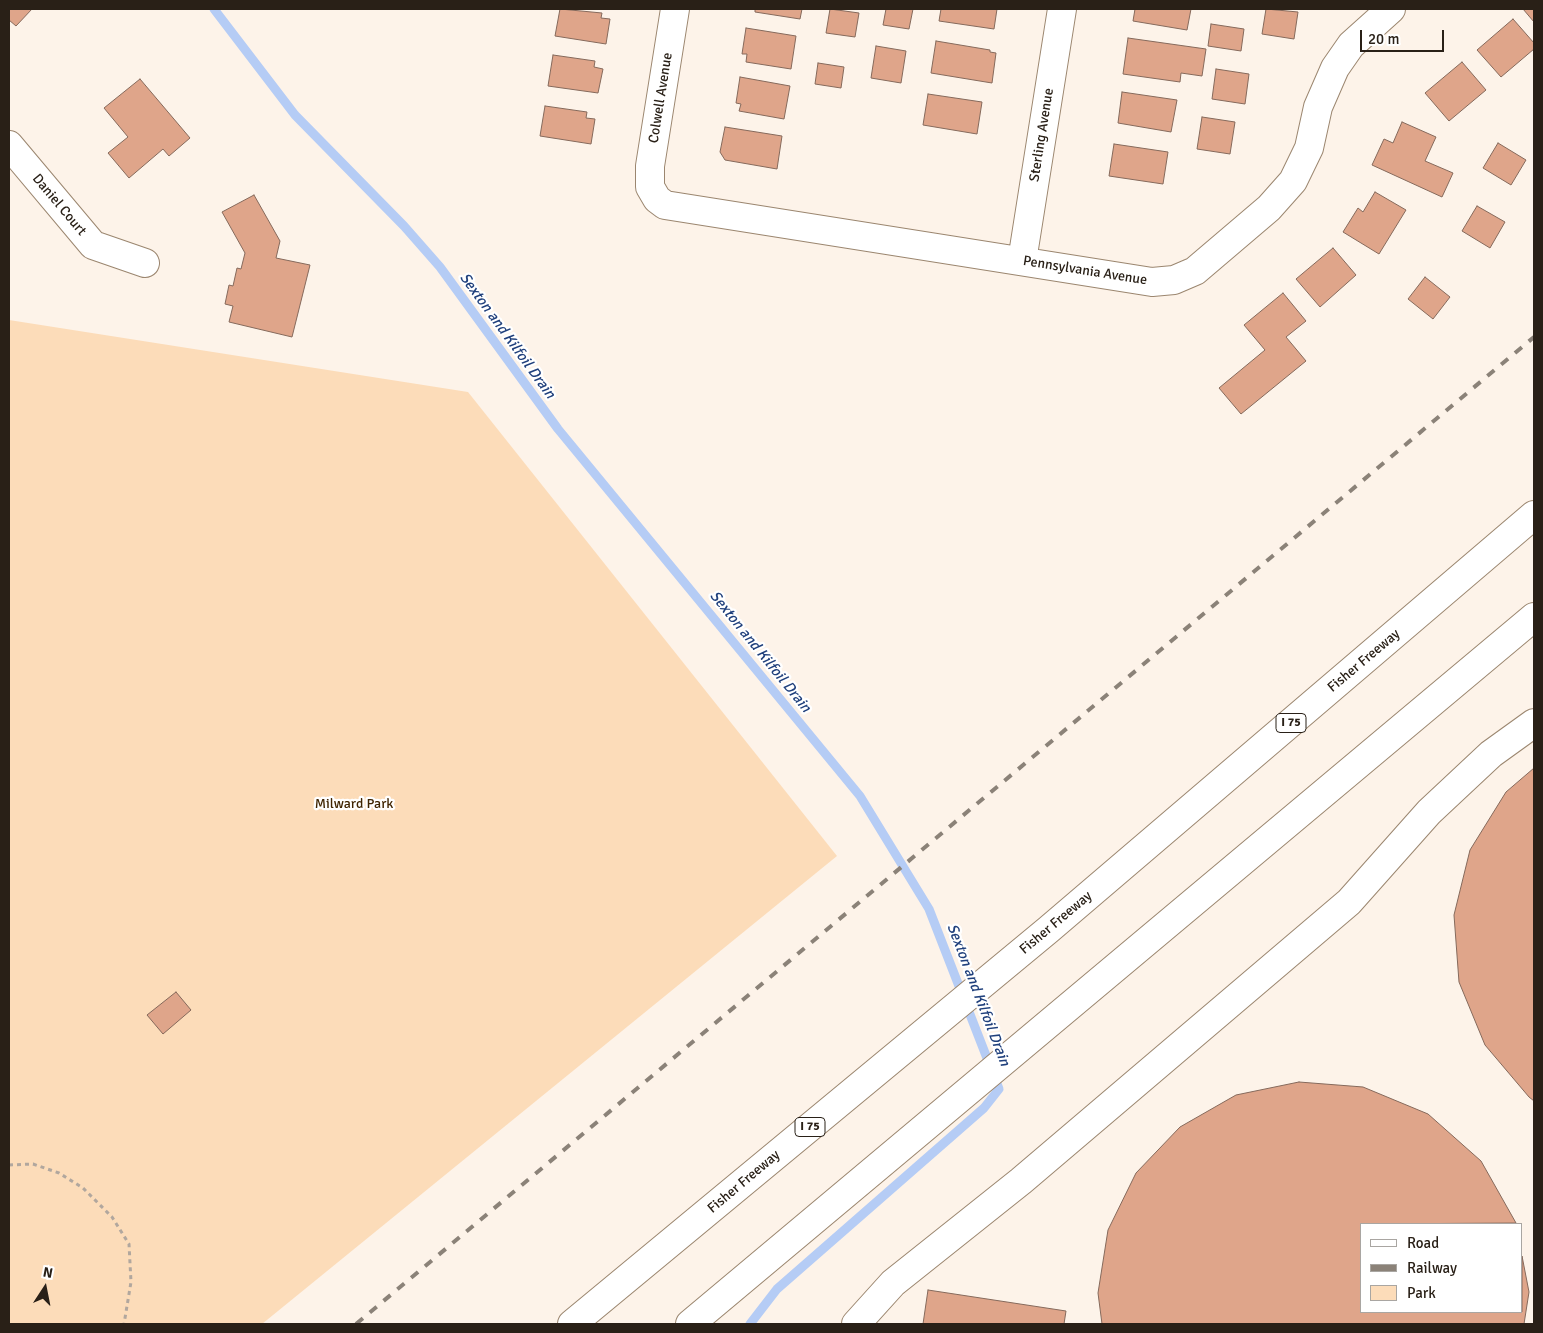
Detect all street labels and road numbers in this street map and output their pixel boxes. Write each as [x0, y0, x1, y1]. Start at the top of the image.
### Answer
street label: Colwell Avenue [646, 51, 676, 145]
street label: Sterling Avenue [1026, 87, 1058, 183]
street label: Daniel Court [28, 171, 90, 239]
street label: Pennsylvania Avenue [1022, 253, 1148, 289]
street label: Fisher Freeway [1324, 626, 1404, 696]
road number: I 75 [1276, 714, 1306, 732]
street label: Fisher Freeway [1016, 888, 1096, 958]
road number: I 75 [795, 1118, 825, 1136]
street label: Fisher Freeway [704, 1147, 784, 1217]

